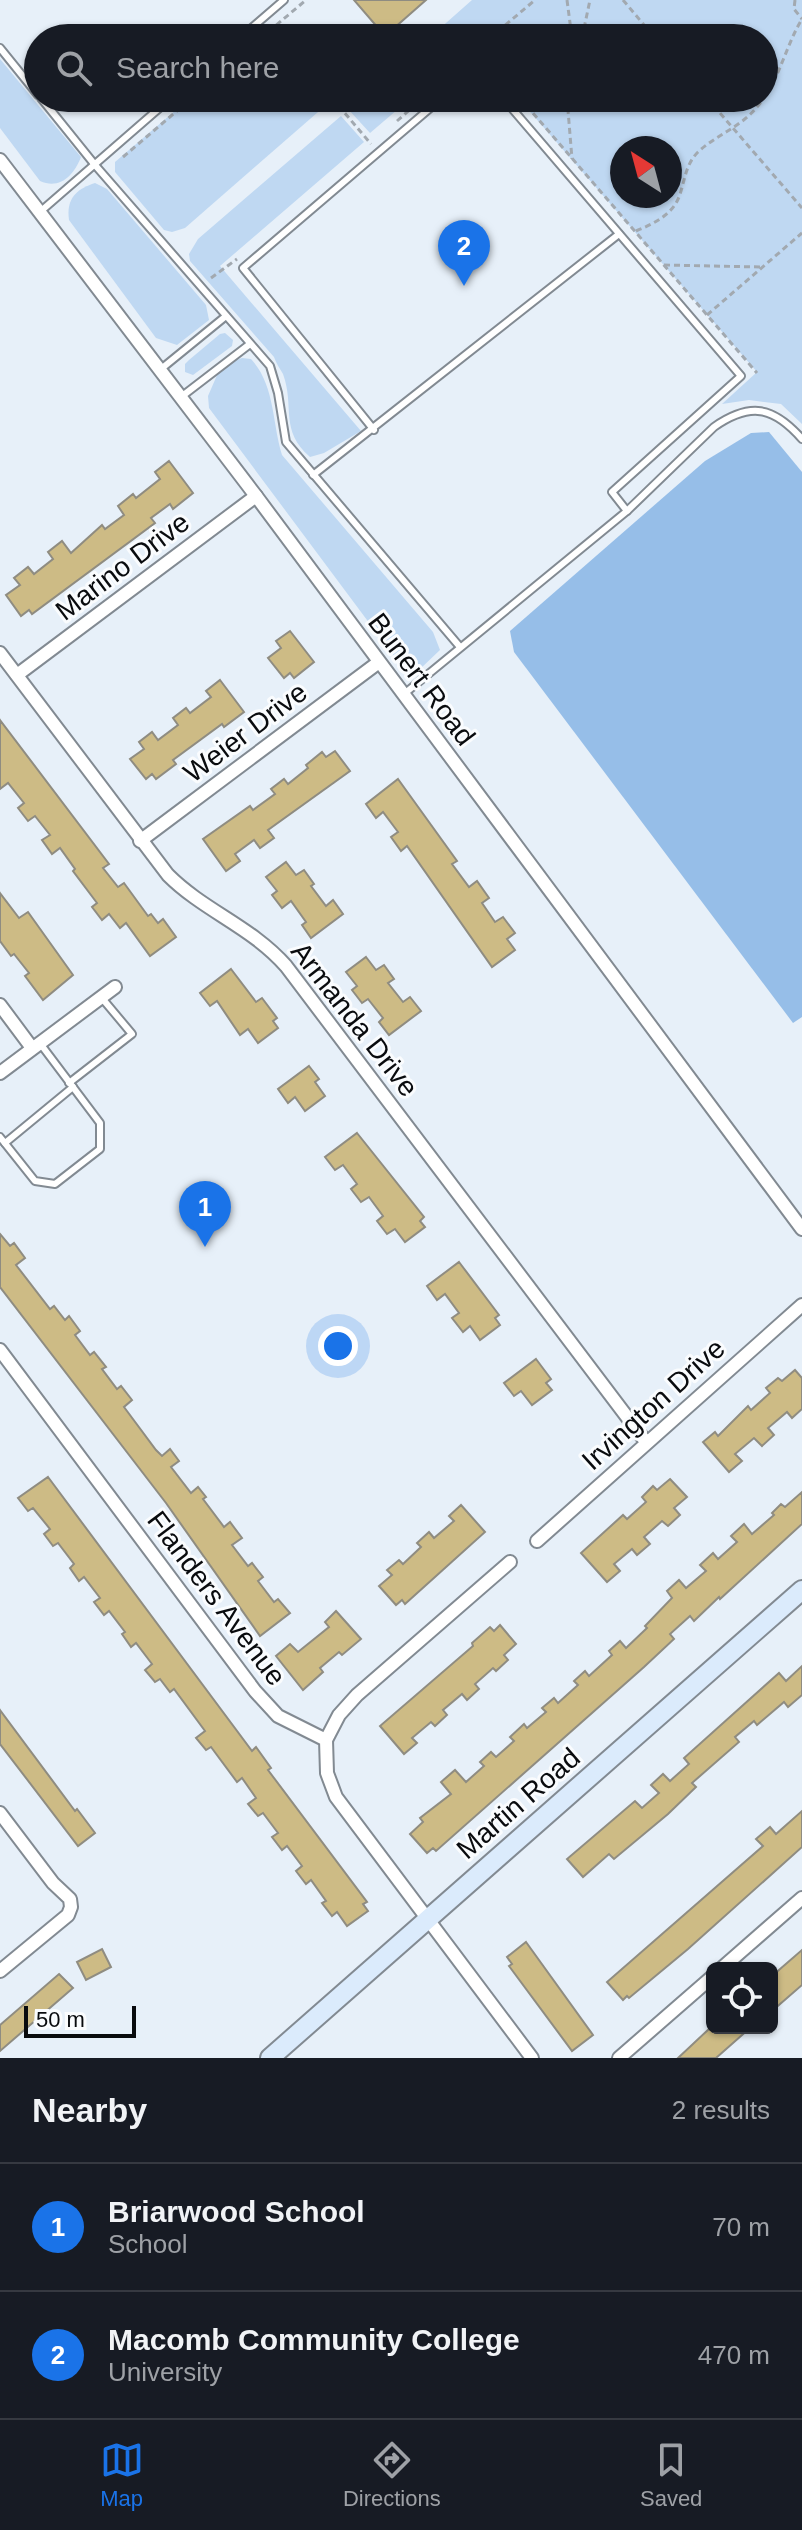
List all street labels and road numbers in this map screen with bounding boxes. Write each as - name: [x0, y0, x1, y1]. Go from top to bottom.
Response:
- street label: Marino Drive: [50, 506, 195, 627]
- street label: Bunert Road: [362, 607, 481, 751]
- street label: Weier Drive: [178, 676, 313, 789]
- street label: Armanda Drive: [285, 936, 424, 1102]
- street label: Irvington Drive: [576, 1332, 731, 1476]
- street label: Flanders Avenue: [141, 1505, 292, 1691]
- street label: Martin Road: [451, 1742, 586, 1865]

